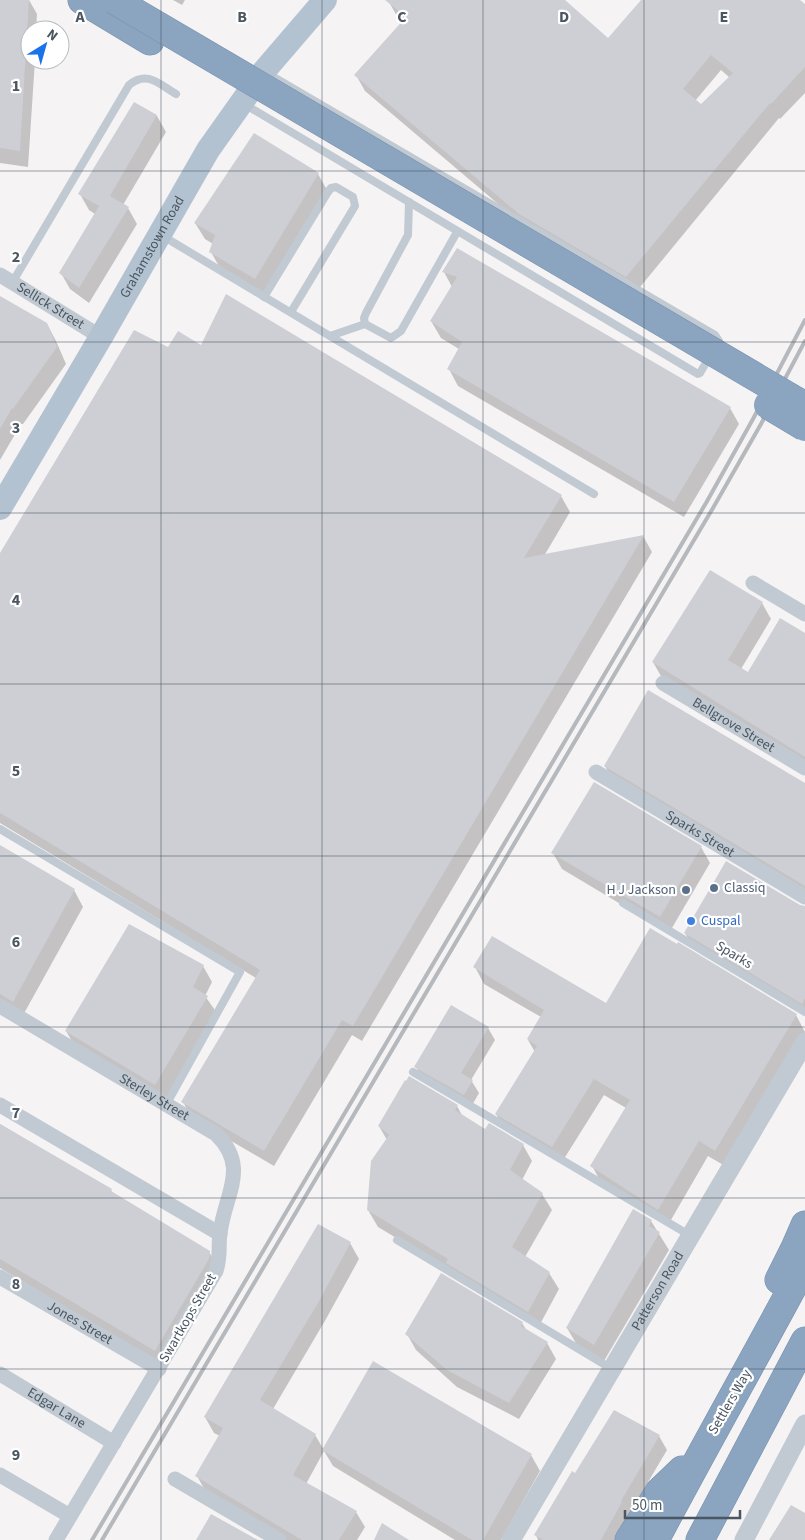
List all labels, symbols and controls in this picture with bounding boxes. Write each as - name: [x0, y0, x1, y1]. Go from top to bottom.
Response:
- text: A: [74, 6, 85, 28]
- text: B: [237, 6, 247, 28]
- text: C: [397, 6, 407, 28]
- text: D: [559, 6, 569, 28]
- text: E: [720, 6, 728, 28]
- north arrow: [20, 20, 70, 70]
- text: N: [42, 25, 62, 46]
- text: 1: [12, 75, 20, 97]
- street label: Grahamstown Road: [115, 192, 190, 302]
- text: 2: [12, 246, 20, 268]
- street label: Sellick Street: [13, 277, 88, 334]
- text: 3: [12, 417, 20, 439]
- text: 4: [12, 589, 21, 611]
- street label: Bellgrove Street: [688, 693, 779, 758]
- text: 5: [12, 760, 20, 782]
- street label: Sparks Street: [661, 806, 739, 863]
- place label: Classiq: [724, 878, 766, 898]
- place label: H J Jackson: [606, 880, 676, 900]
- marker: Classiq: [708, 882, 720, 894]
- marker: H J Jackson: [680, 884, 692, 896]
- place label: Cuspal: [701, 911, 741, 931]
- marker: Cuspal: [685, 915, 697, 927]
- text: 6: [12, 931, 20, 953]
- street label: Sparks: [712, 936, 756, 974]
- street label: Sterley Street: [115, 1069, 193, 1126]
- text: 7: [12, 1102, 20, 1124]
- street label: Patterson Road: [627, 1248, 689, 1335]
- street label: Swartkops Street: [154, 1270, 222, 1366]
- text: 8: [12, 1273, 20, 1295]
- street label: Jones Street: [43, 1296, 116, 1350]
- street label: Settlers Way: [703, 1366, 757, 1438]
- street label: Edgar Lane: [23, 1383, 90, 1434]
- text: 9: [12, 1444, 20, 1466]
- scale bar: [625, 1488, 740, 1520]
- text: 50 m: [632, 1495, 662, 1516]

